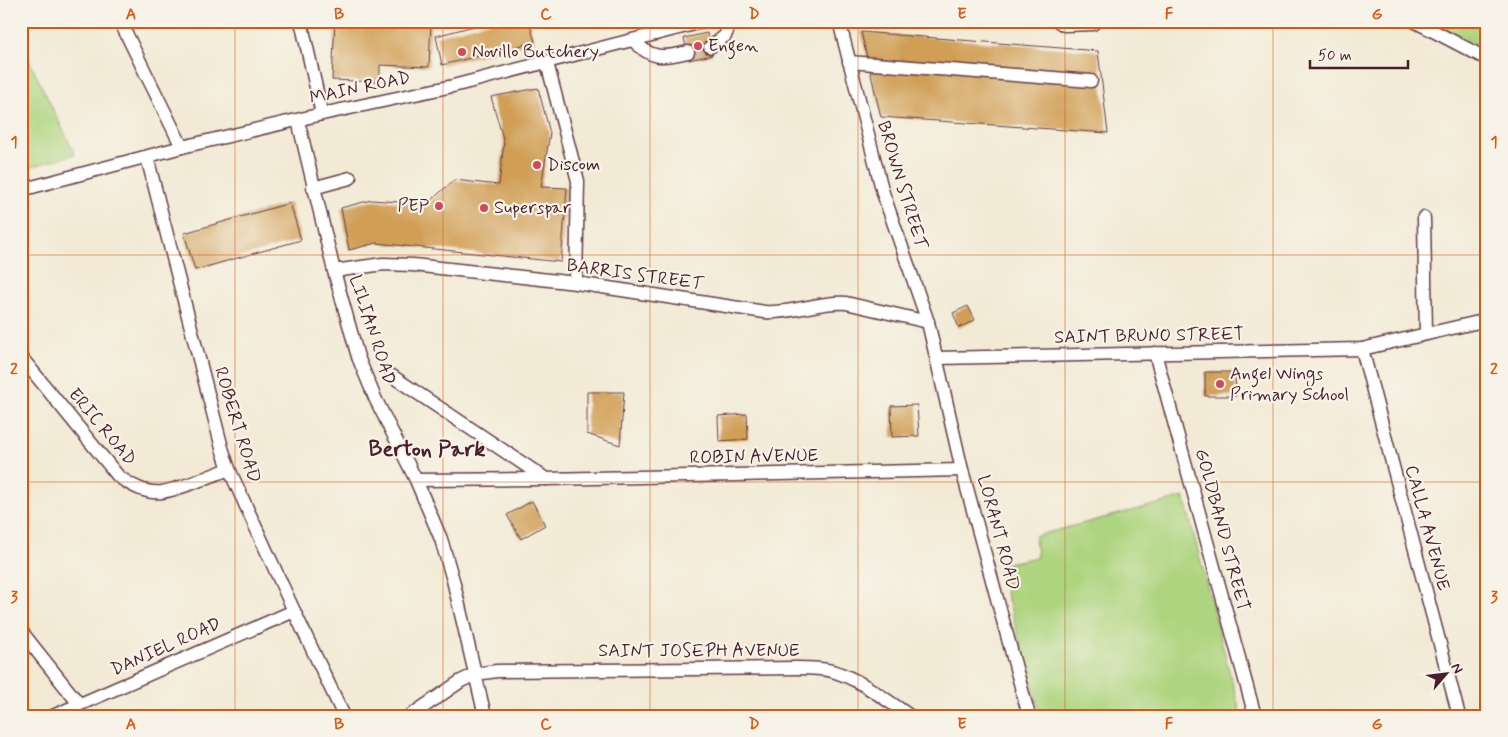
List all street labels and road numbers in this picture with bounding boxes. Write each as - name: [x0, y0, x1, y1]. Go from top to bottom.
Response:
- street label: MAIN ROAD: [307, 66, 413, 110]
- street label: BROWN STREET: [871, 118, 933, 253]
- street label: BARRIS STREET: [565, 254, 706, 297]
- street label: LILIAN ROAD: [343, 272, 401, 388]
- street label: SAINT BRUNO STREET: [1054, 322, 1244, 350]
- street label: ROBERT ROAD: [208, 364, 266, 486]
- street label: ERIC ROAD: [63, 383, 141, 471]
- street label: ROBIN AVENUE: [689, 444, 819, 470]
- street label: GOLDBAND STREET: [1189, 446, 1255, 614]
- street label: CALLA AVENUE: [1399, 463, 1455, 593]
- street label: LORANT ROAD: [971, 473, 1025, 593]
- street label: DANIEL ROAD: [107, 612, 225, 682]
- street label: SAINT JOSEPH AVENUE: [598, 639, 800, 663]

